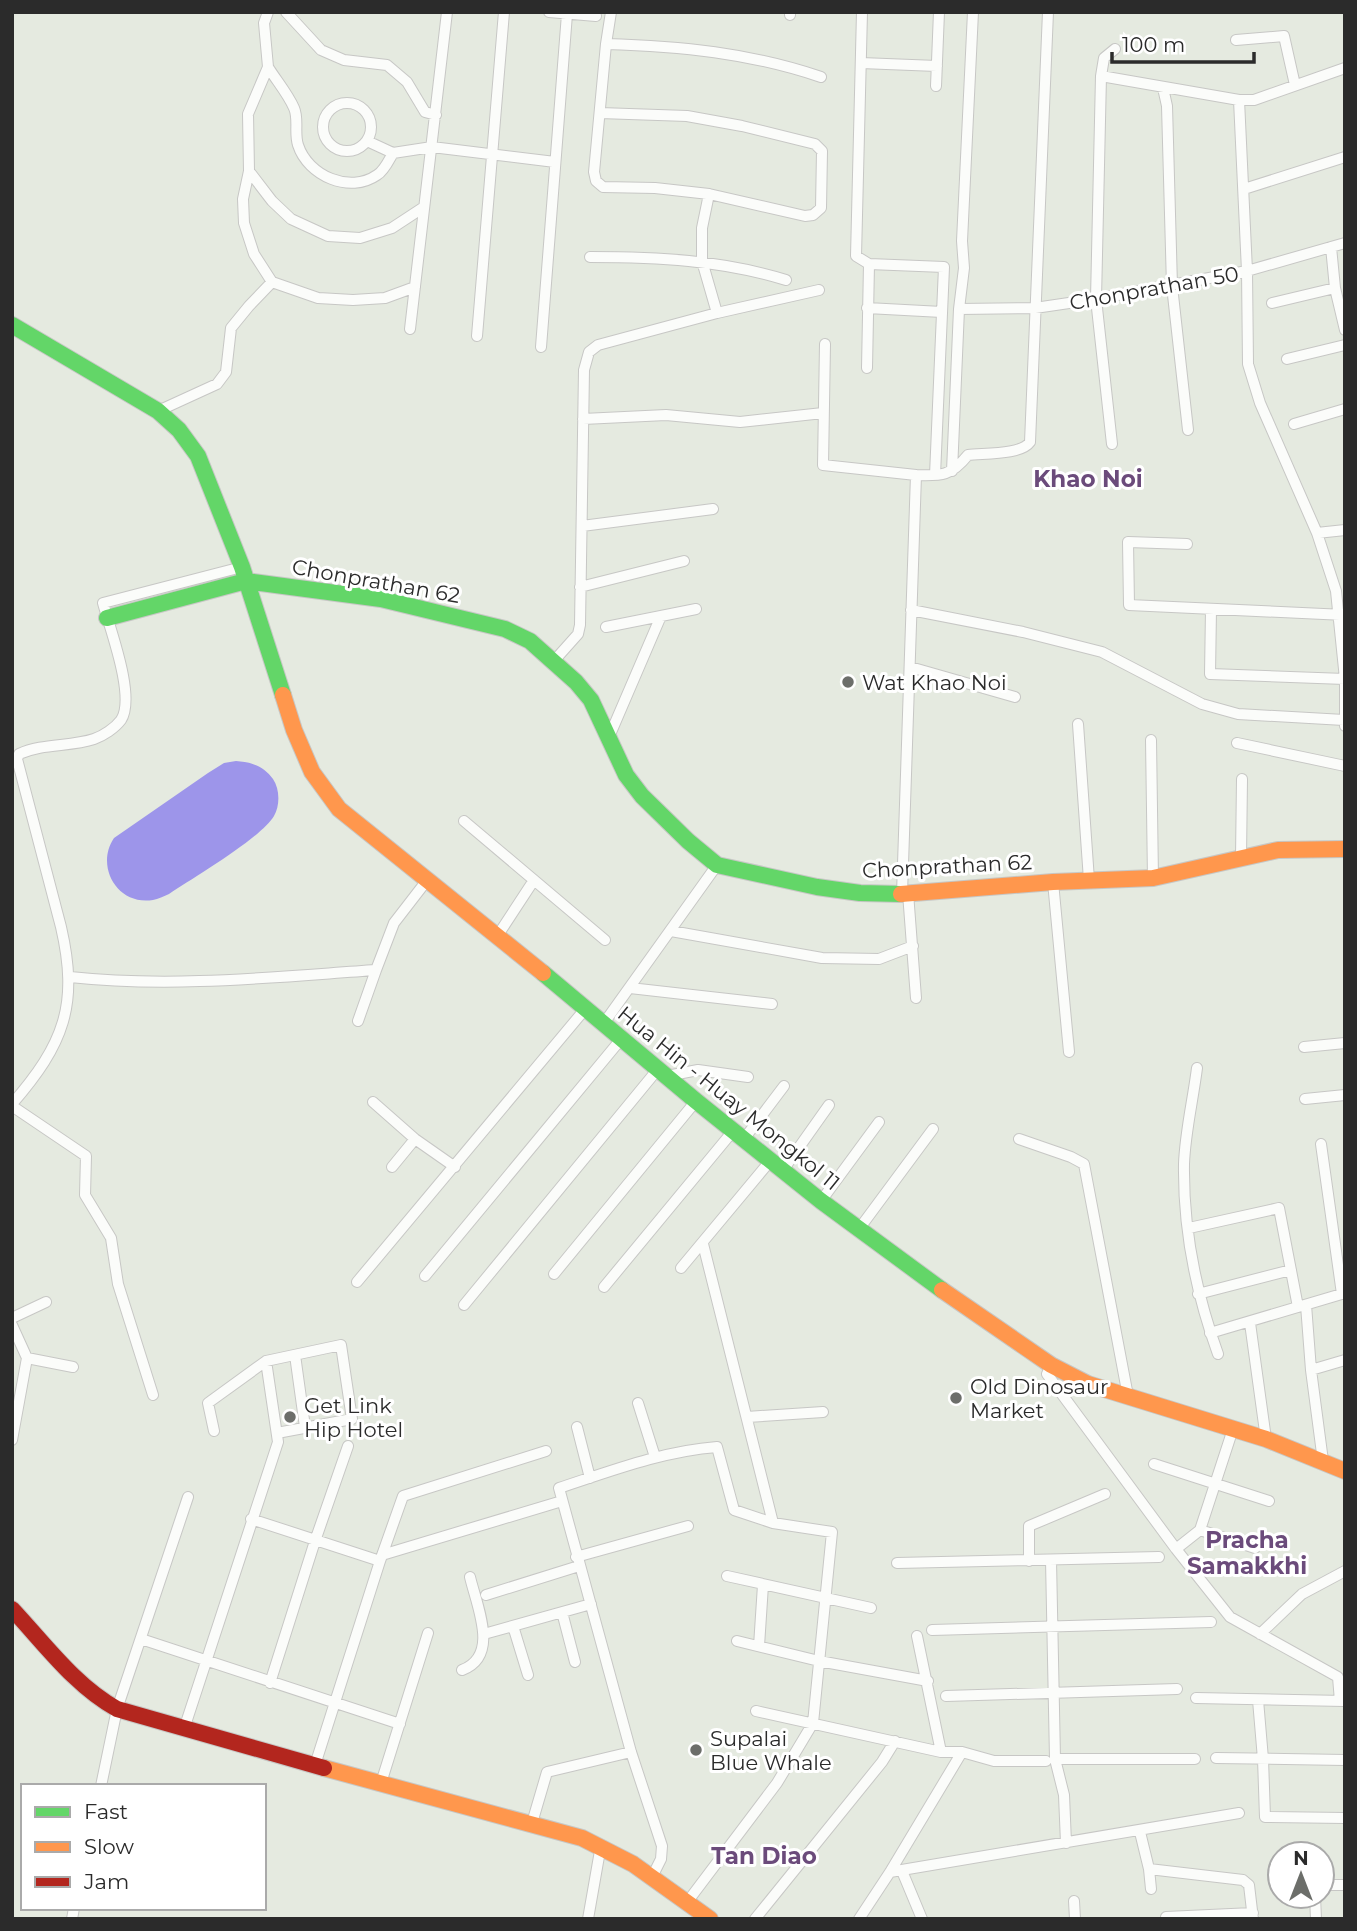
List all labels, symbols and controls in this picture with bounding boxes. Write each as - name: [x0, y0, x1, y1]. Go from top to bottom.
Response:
- scale bar: [1112, 21, 1254, 65]
- text: 100 m: [1122, 32, 1185, 57]
- street label: Chonprathan 50: [1068, 261, 1240, 315]
- district label: Khao Noi: [1033, 465, 1143, 493]
- street label: Chonprathan 62: [290, 554, 462, 608]
- place label: Wat Khao Noi: [862, 670, 1007, 695]
- marker: Wat Khao Noi: [840, 674, 856, 690]
- street label: Chonprathan 62: [861, 849, 1033, 883]
- street label: Hua Hin - Huay Mongkol 11: [613, 1001, 845, 1195]
- place label: Old Dinosaur Market: [970, 1374, 1109, 1423]
- marker: Old Dinosaur Market: [948, 1390, 964, 1406]
- place label: Get Link Hip Hotel: [304, 1393, 403, 1442]
- marker: Get Link Hip Hotel: [282, 1409, 298, 1425]
- district label: Pracha Samakkhi: [1187, 1526, 1307, 1580]
- place label: Supalai Blue Whale: [710, 1726, 832, 1775]
- marker: Supalai Blue Whale: [688, 1742, 704, 1758]
- legend: [21, 1784, 266, 1910]
- text: Fast: [84, 1799, 128, 1824]
- text: Slow: [84, 1834, 134, 1859]
- north arrow: [1266, 1840, 1336, 1910]
- district label: Tan Diao: [711, 1842, 817, 1870]
- text: N: [1293, 1847, 1309, 1870]
- text: Jam: [83, 1869, 129, 1894]

